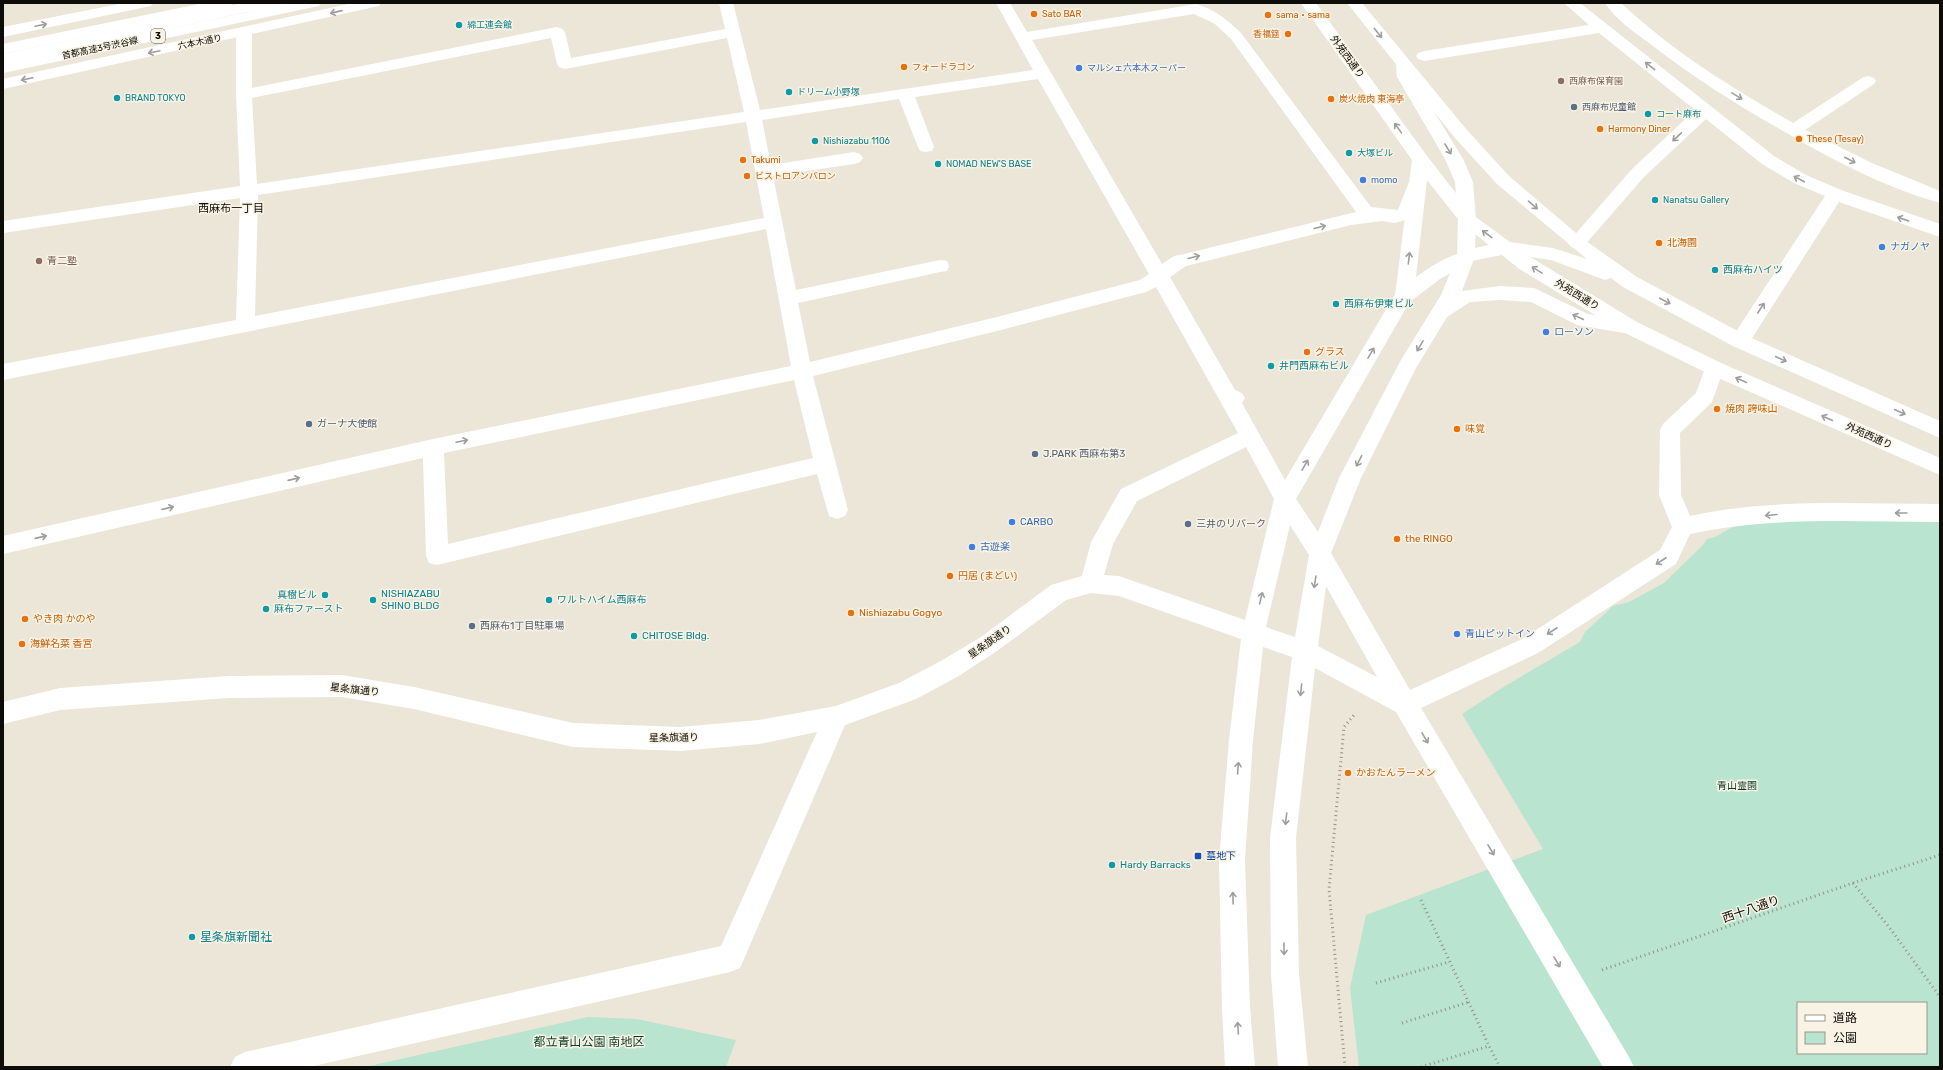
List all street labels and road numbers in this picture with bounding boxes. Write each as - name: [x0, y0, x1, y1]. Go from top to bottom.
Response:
- road number: 3: [151, 29, 165, 43]
- street label: 六本木通り: [177, 32, 223, 52]
- street label: 外苑西通り: [1327, 33, 1367, 81]
- street label: 首都高速3号渋谷線: [61, 35, 140, 61]
- street label: 外苑西通り: [1552, 277, 1602, 313]
- street label: 外苑西通り: [1844, 420, 1894, 452]
- street label: 星条旗通り: [966, 623, 1014, 661]
- street label: 星条旗通り: [330, 681, 380, 699]
- street label: 星条旗通り: [649, 732, 699, 744]
- street label: 西十八通り: [1720, 893, 1782, 925]

